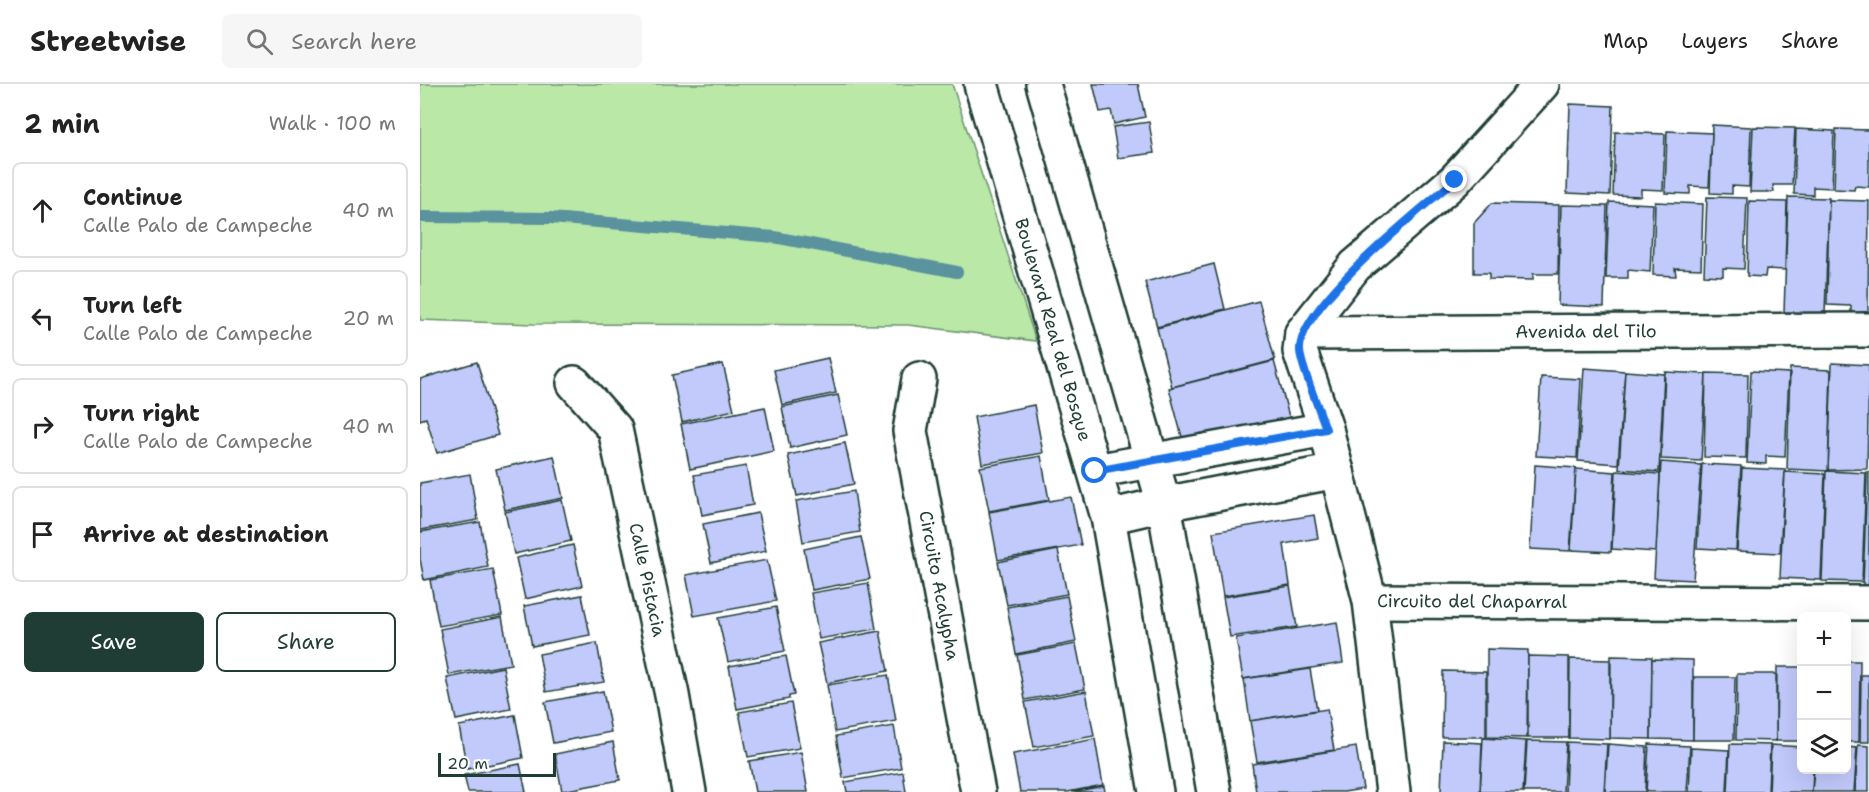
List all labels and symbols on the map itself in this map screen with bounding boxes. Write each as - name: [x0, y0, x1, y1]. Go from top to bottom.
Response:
- route end: [1441, 166, 1467, 192]
- street label: Boulevard Real del Bosque: [1009, 215, 1097, 444]
- street label: Avenida del Tilo: [1515, 319, 1657, 344]
- route start: [1081, 457, 1107, 483]
- street label: Circuito Acalypha: [913, 509, 965, 662]
- street label: Calle Pistacia: [623, 521, 671, 639]
- street label: Circuito del Chaparral: [1377, 589, 1568, 614]
- scale bar: [438, 750, 556, 778]

